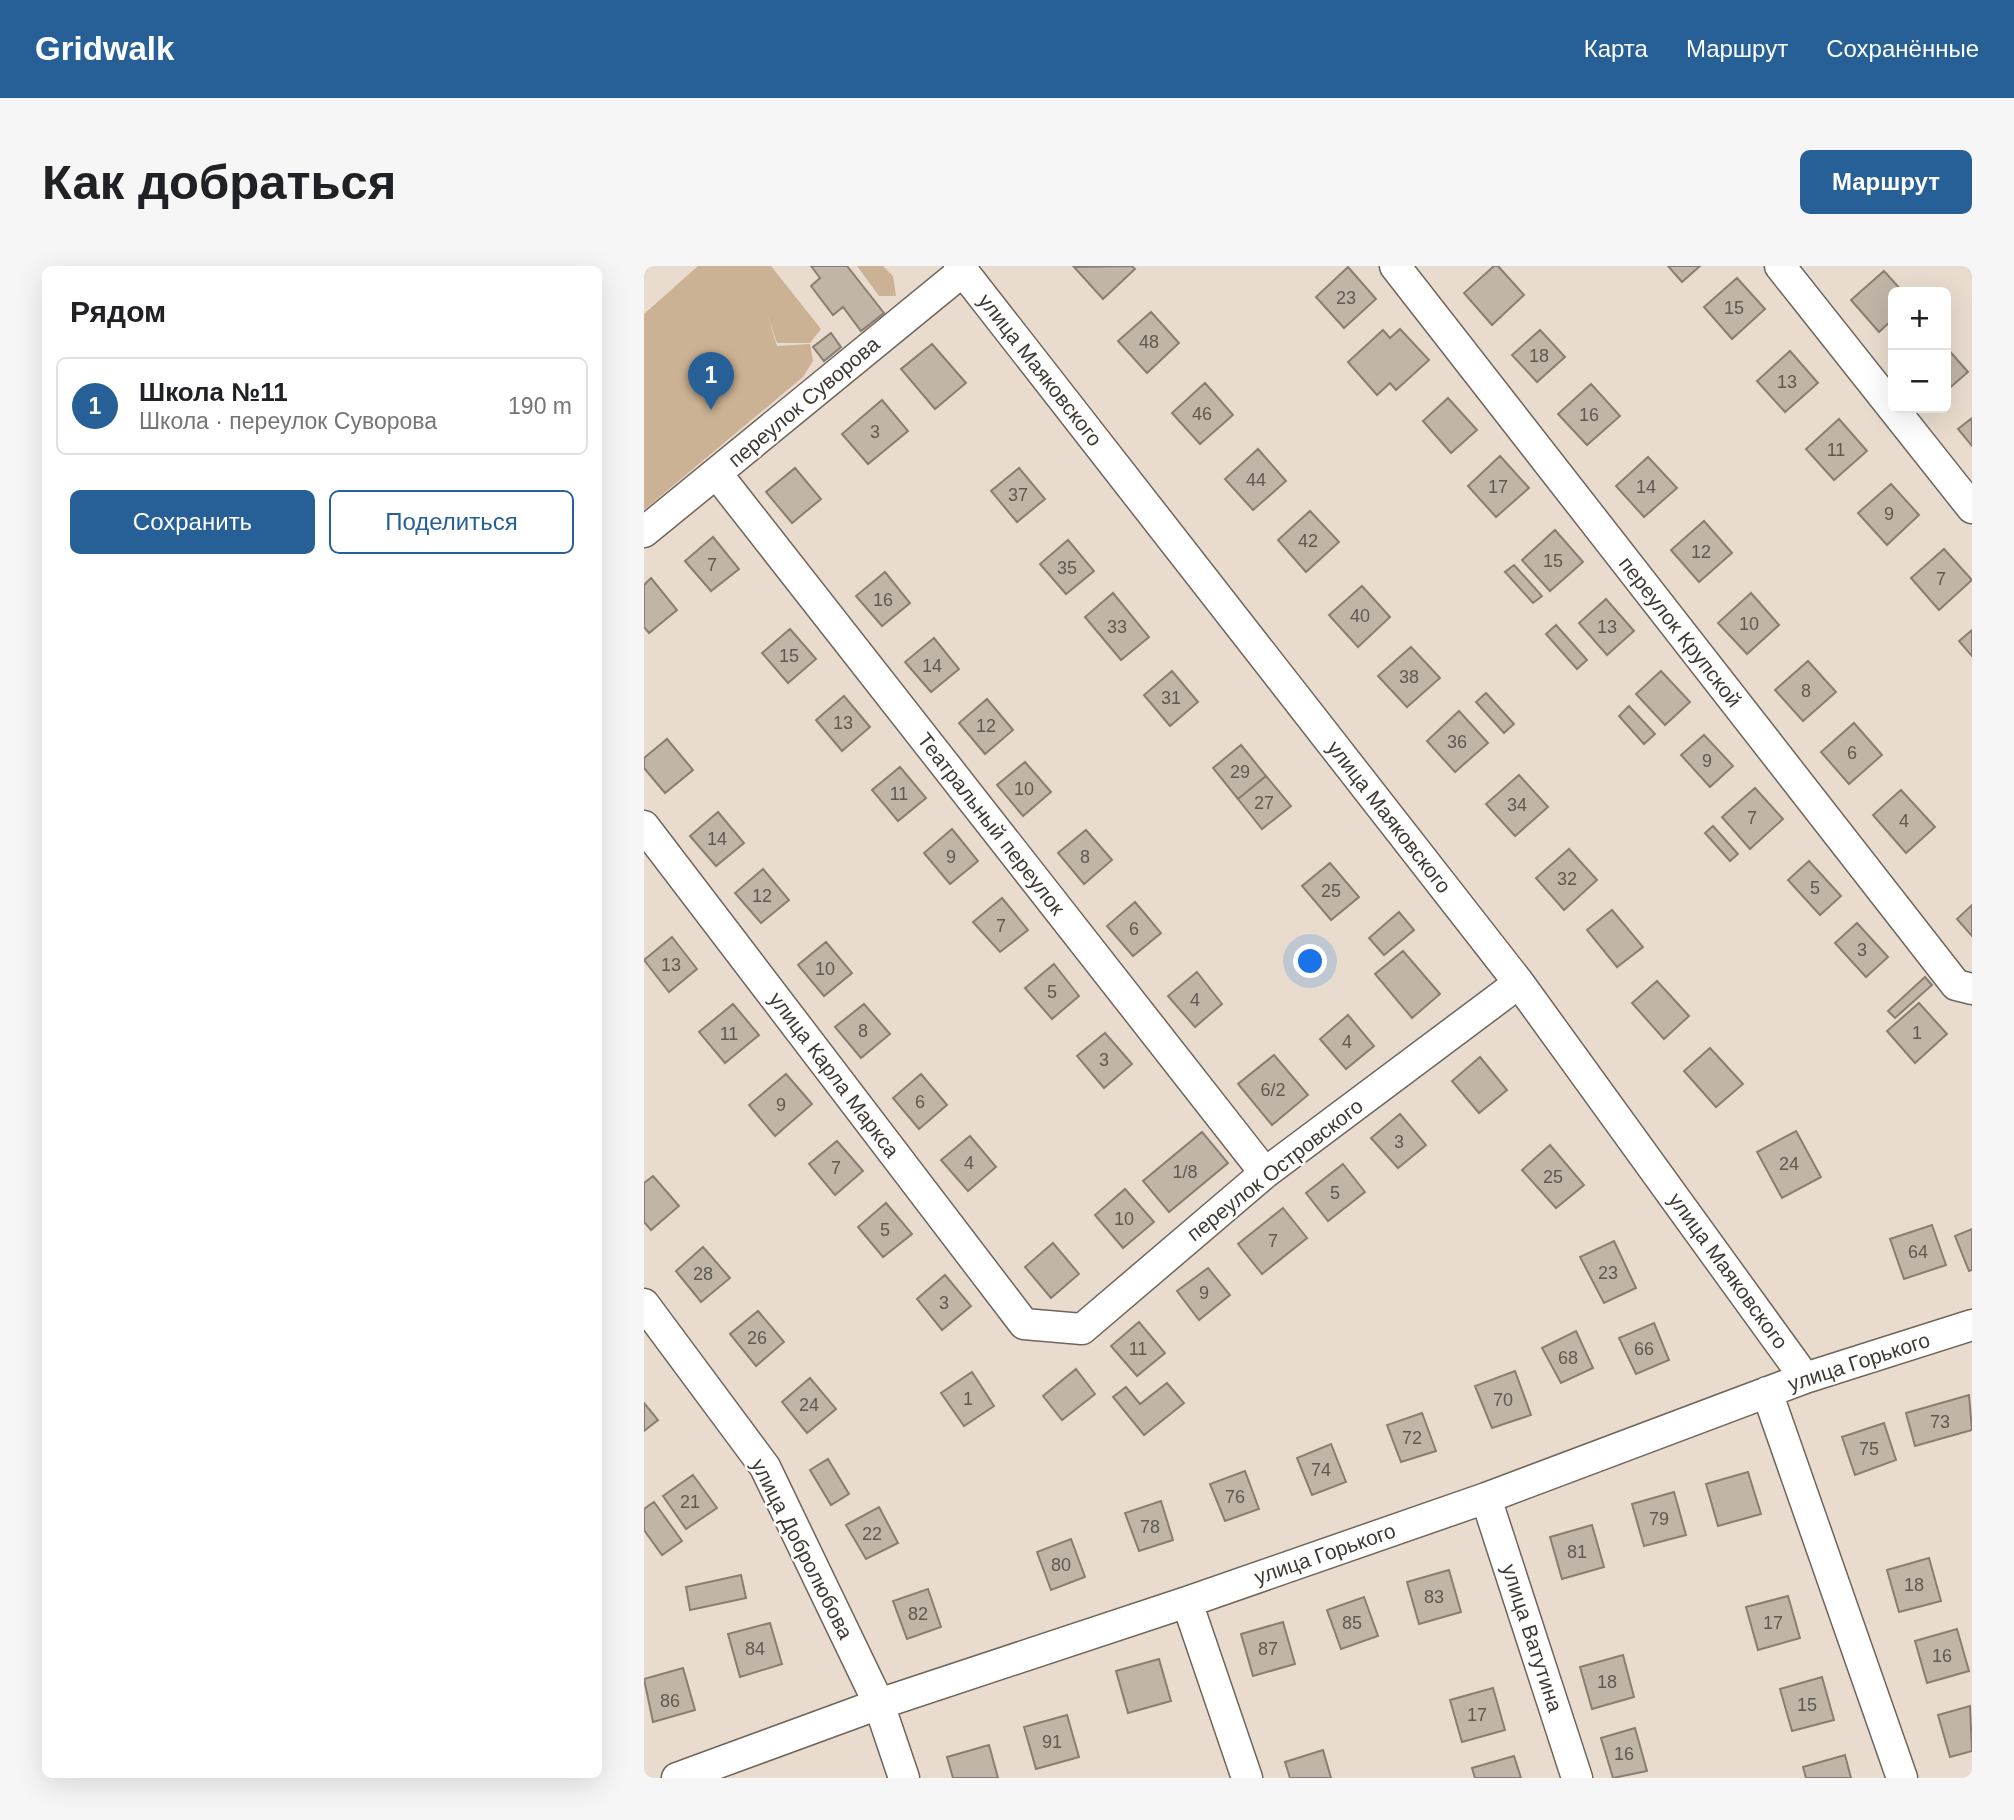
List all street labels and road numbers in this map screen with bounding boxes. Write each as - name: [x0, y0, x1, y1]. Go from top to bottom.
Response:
- street label: улица Маяковского: [974, 289, 1107, 450]
- street label: переулок Суворова: [724, 332, 884, 471]
- street label: переулок Крупской: [1615, 552, 1746, 711]
- street label: Театральный переулок: [913, 728, 1070, 920]
- street label: улица Маяковского: [1323, 736, 1456, 897]
- street label: улица Карла Маркса: [765, 988, 904, 1162]
- street label: переулок Островского: [1182, 1094, 1367, 1245]
- street label: улица Маяковского: [1664, 1188, 1793, 1353]
- street label: улица Горького: [1785, 1328, 1933, 1395]
- street label: улица Добролюбова: [747, 1455, 858, 1643]
- street label: улица Горького: [1251, 1519, 1398, 1588]
- street label: улица Ватутина: [1498, 1561, 1567, 1715]

